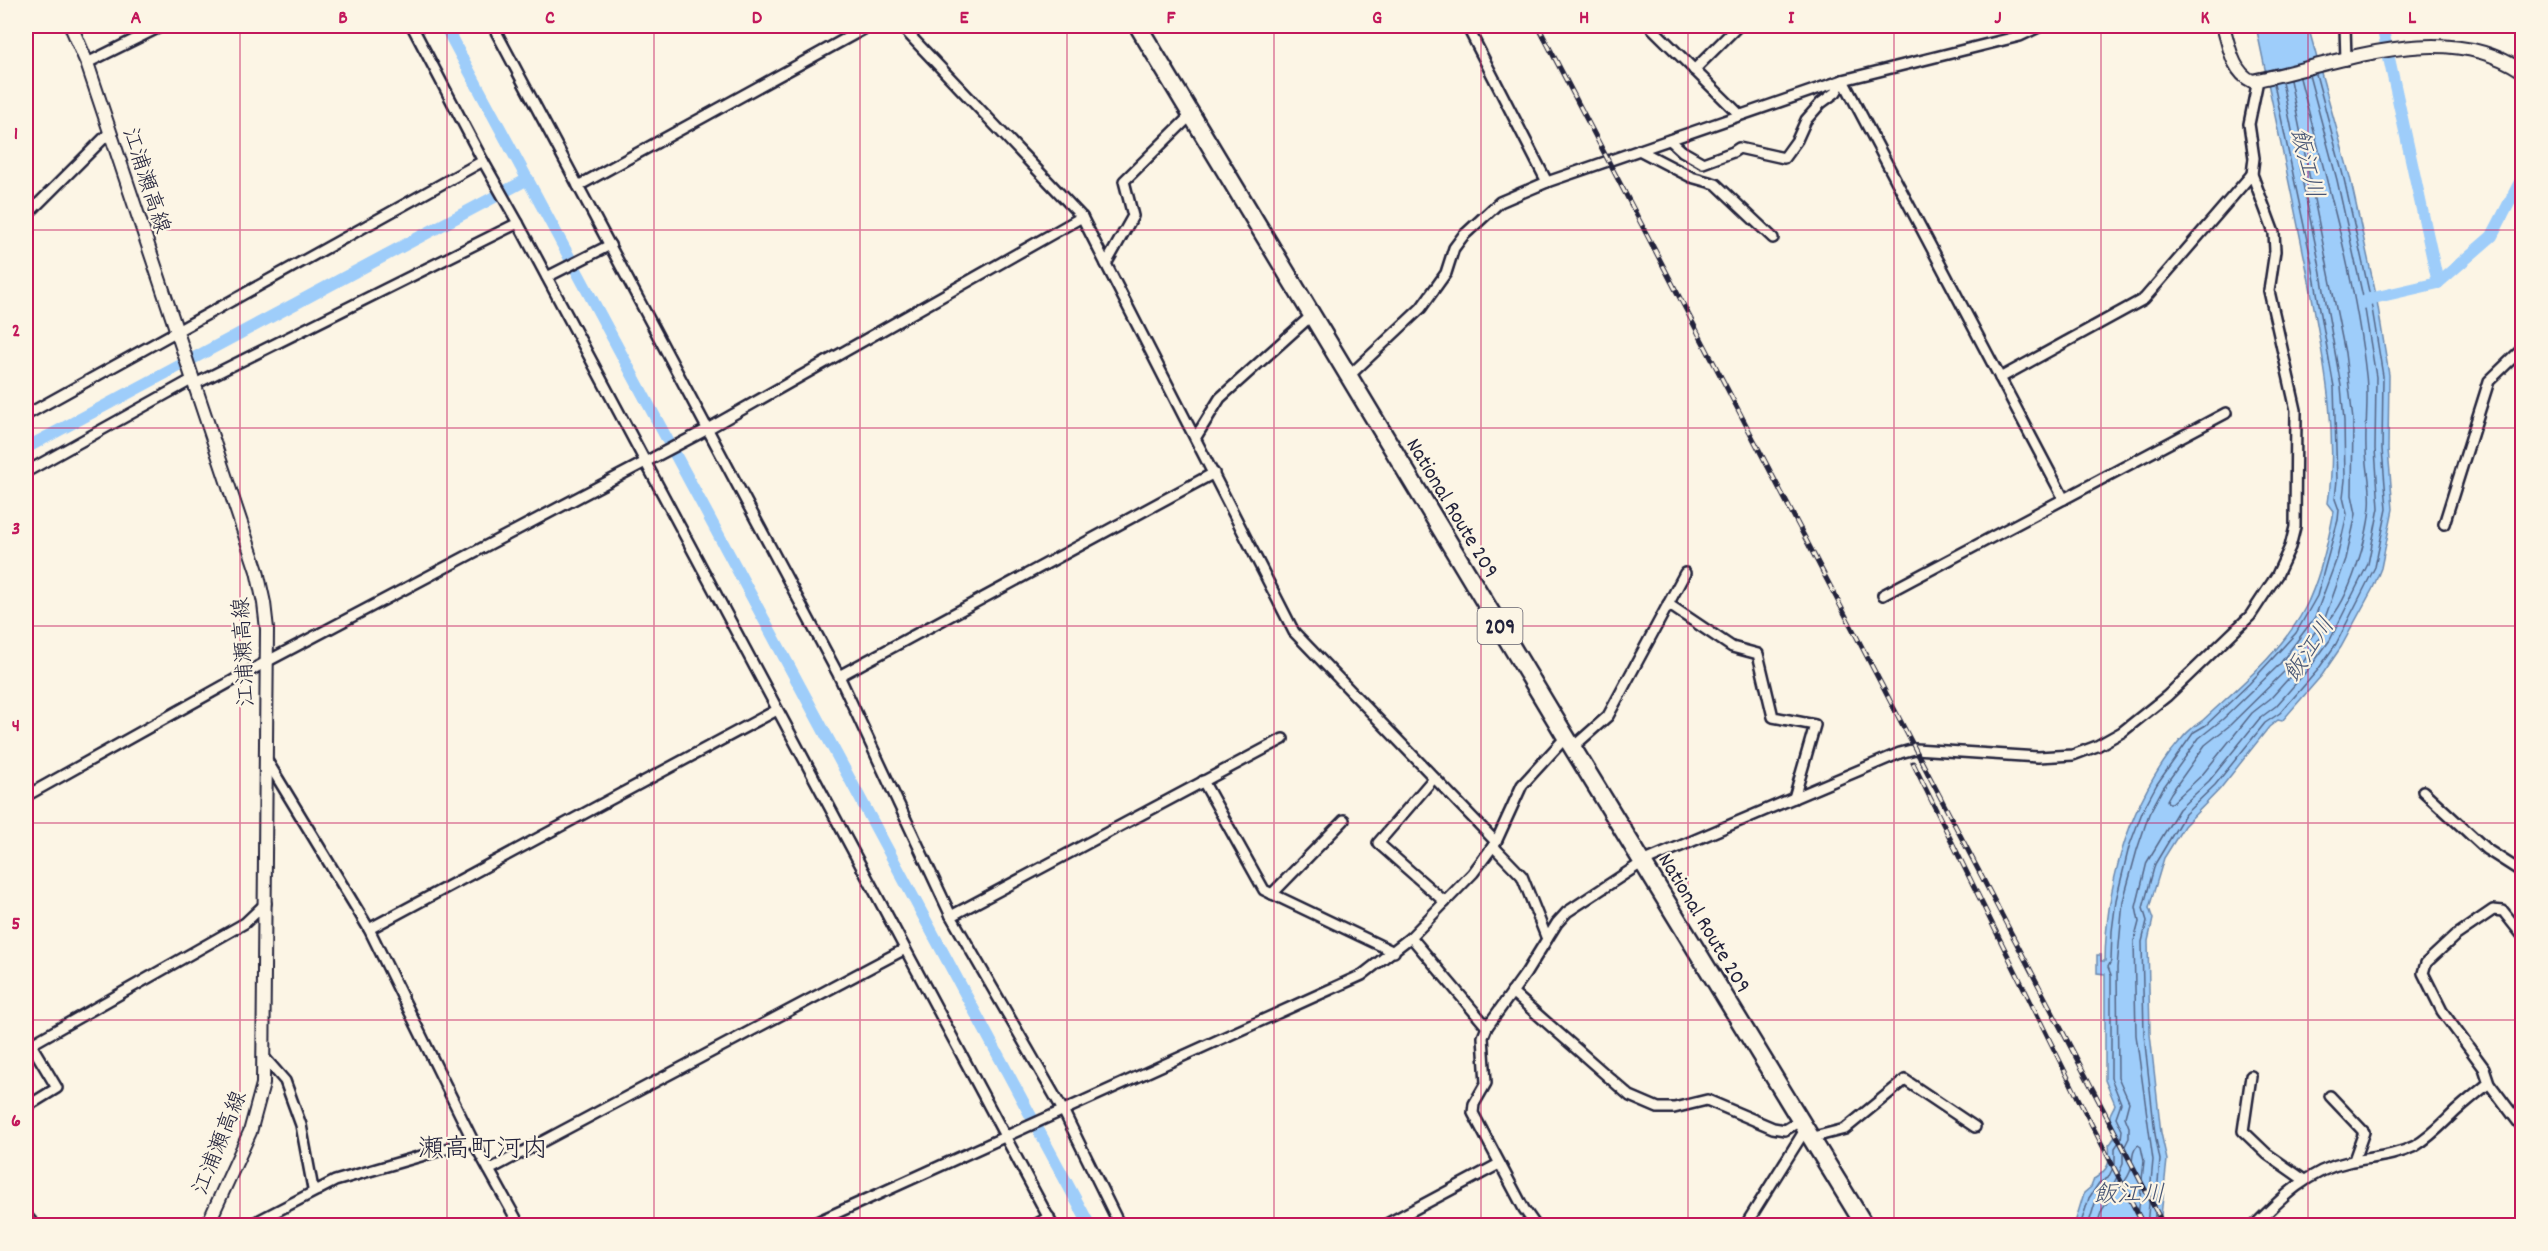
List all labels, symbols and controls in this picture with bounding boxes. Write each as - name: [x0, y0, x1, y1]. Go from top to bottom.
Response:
- text: A: [131, 5, 142, 33]
- text: B: [338, 5, 348, 33]
- text: C: [545, 5, 555, 33]
- text: D: [752, 5, 763, 33]
- text: E: [959, 5, 969, 33]
- text: F: [1167, 5, 1177, 33]
- text: G: [1372, 5, 1382, 33]
- text: H: [1579, 5, 1589, 33]
- text: I: [1788, 5, 1795, 33]
- text: J: [1994, 5, 2002, 33]
- text: K: [2200, 5, 2210, 33]
- text: L: [2408, 5, 2417, 33]
- text: 1: [14, 121, 18, 149]
- street label: 江浦瀬高線: [113, 124, 176, 238]
- water label: 飯江川: [2280, 125, 2330, 203]
- text: 2: [12, 318, 20, 346]
- street label: National Route 209: [1397, 433, 1505, 585]
- text: 3: [12, 516, 20, 544]
- street label: 江浦瀬高線: [227, 596, 264, 708]
- road number: 209: [1478, 608, 1522, 644]
- water label: 飯江川: [2276, 611, 2345, 690]
- text: 4: [12, 713, 20, 741]
- street label: National Route 209: [1649, 848, 1757, 1000]
- text: 5: [11, 911, 21, 939]
- street label: 江浦瀬高線: [186, 1087, 256, 1200]
- text: 6: [11, 1108, 21, 1136]
- district label: 瀬高町河内: [418, 1132, 548, 1169]
- water label: 飯江川: [2093, 1179, 2165, 1213]

